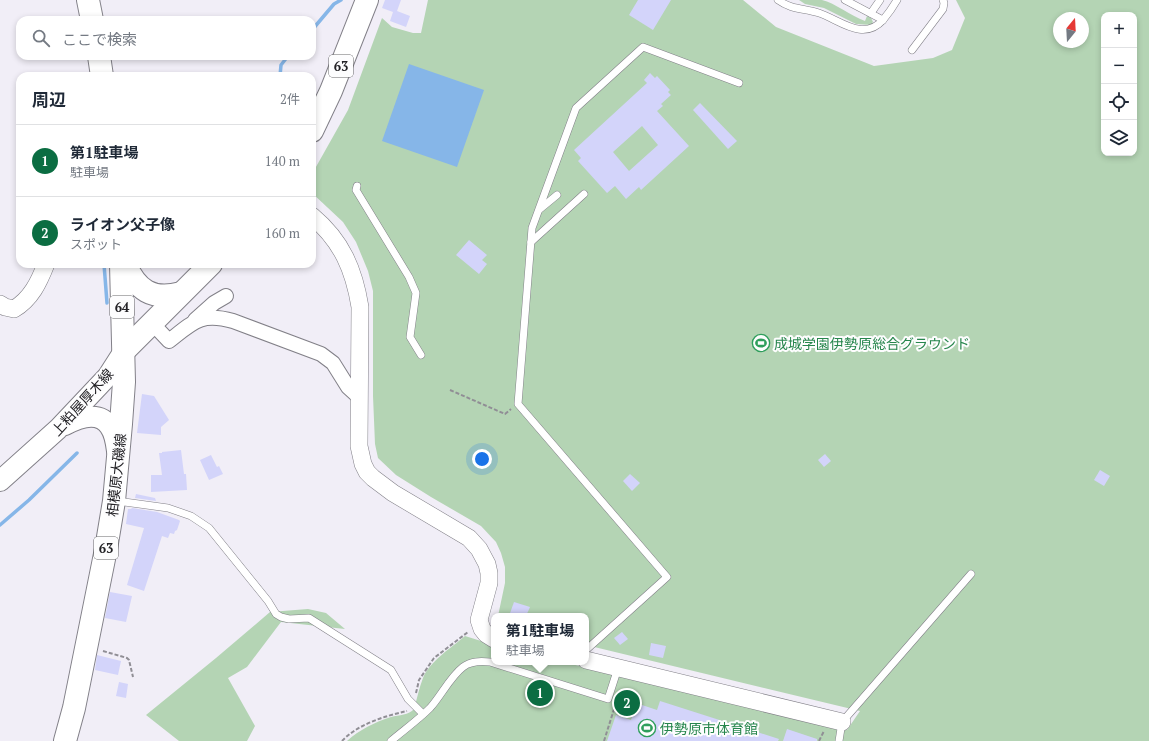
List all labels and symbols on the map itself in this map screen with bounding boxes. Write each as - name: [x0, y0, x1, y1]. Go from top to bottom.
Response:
- north arrow: [1053, 12, 1089, 48]
- road number: 63: [329, 55, 353, 77]
- road number: 64: [110, 296, 134, 318]
- sports icon: 成城学園伊勢原総合グラウンド: [751, 333, 771, 353]
- place label: 成城学園伊勢原総合グラウンド: [774, 334, 970, 353]
- street label: 上粕屋厚木線: [47, 364, 117, 440]
- street label: 相模原大磯線: [102, 432, 130, 518]
- your location: [472, 449, 492, 469]
- road number: 63: [94, 537, 118, 559]
- pin: 1: [527, 678, 553, 708]
- pin: 2: [614, 688, 640, 718]
- sports icon: 伊勢原市体育館: [637, 718, 657, 738]
- place label: 伊勢原市体育館: [660, 719, 758, 738]

